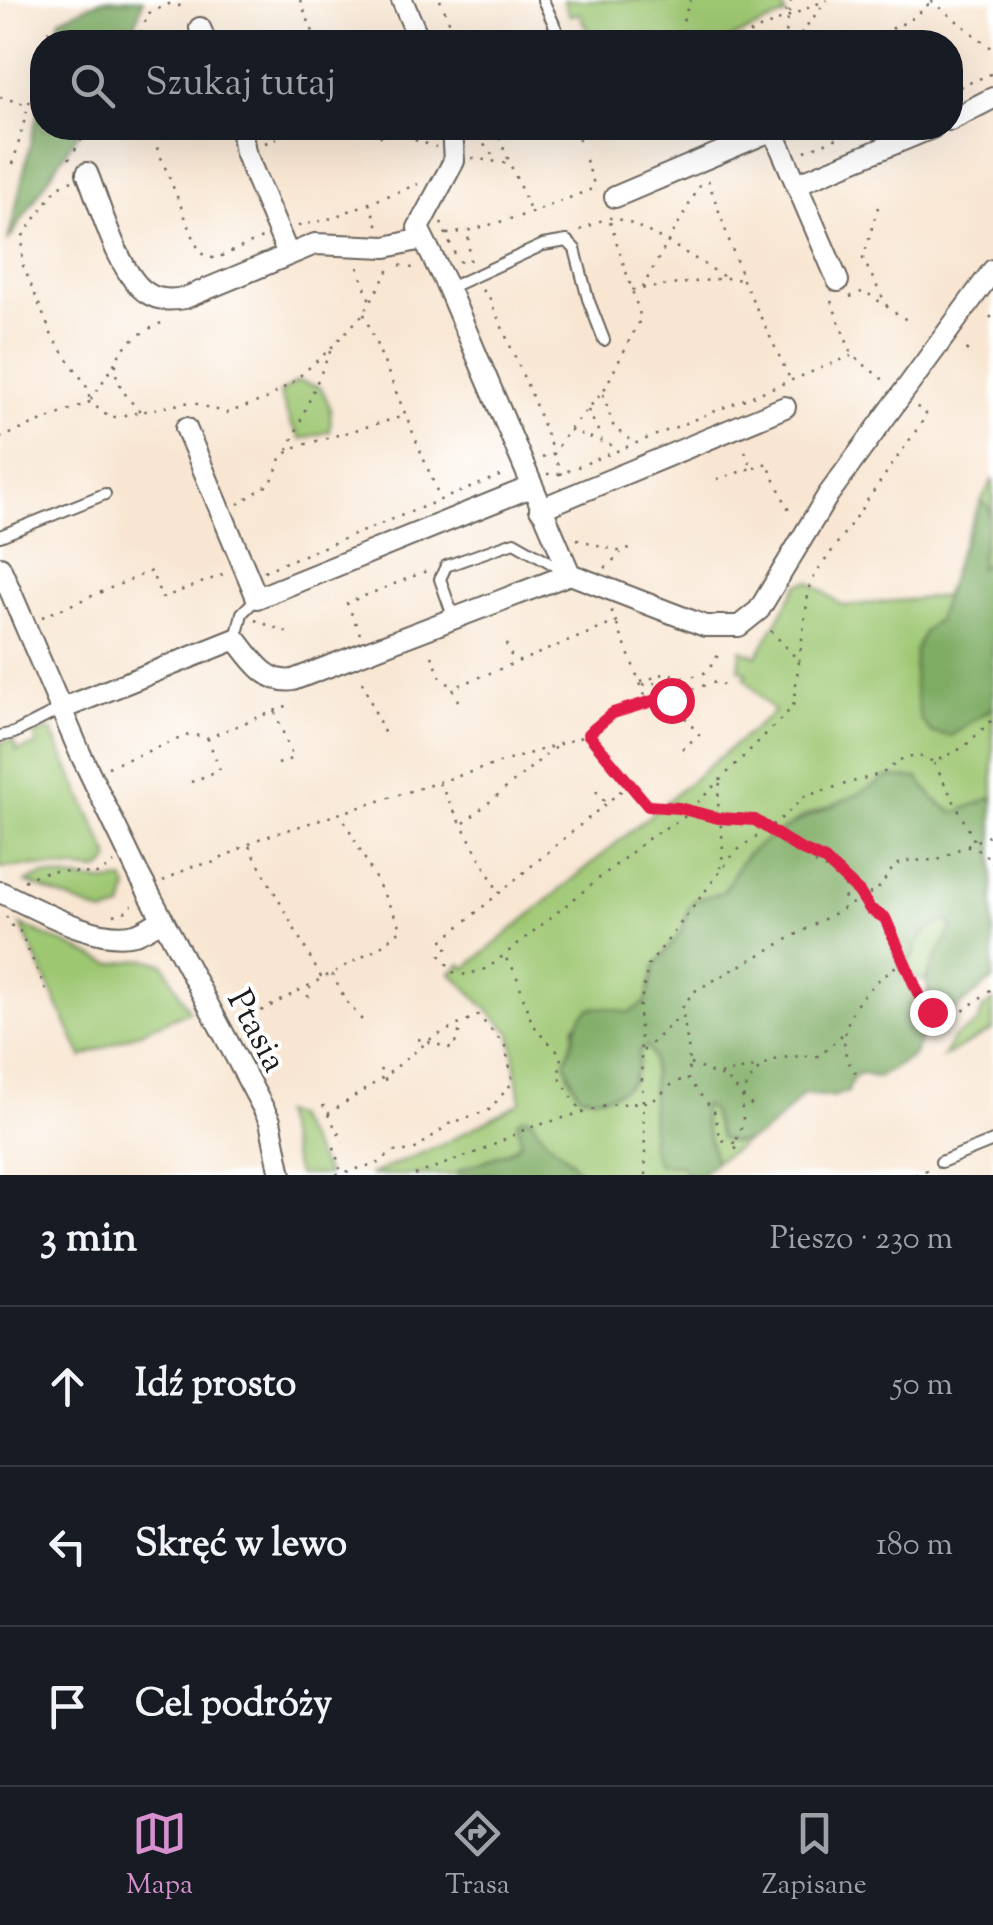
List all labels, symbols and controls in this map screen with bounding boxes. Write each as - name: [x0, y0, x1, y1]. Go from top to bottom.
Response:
- search box: [30, 30, 963, 140]
- icon: search: [65, 58, 120, 113]
- text: Szukaj tutaj: [145, 58, 336, 112]
- route start: [649, 678, 695, 724]
- street label: Ptasia: [212, 981, 298, 1082]
- route end: [910, 990, 956, 1036]
- text: 3 min: [40, 1210, 137, 1270]
- text: Pieszo · 230 m: [770, 1217, 953, 1263]
- icon: ahead: [40, 1359, 95, 1414]
- text: Idź prosto: [135, 1359, 296, 1413]
- text: 50 m: [892, 1363, 953, 1409]
- icon: left: [40, 1519, 95, 1574]
- text: Skręć w lewo: [135, 1519, 347, 1573]
- text: 180 m: [876, 1523, 953, 1569]
- icon: arrive: [40, 1679, 95, 1734]
- text: Cel podróży: [135, 1679, 332, 1733]
- tab: Mapa: [126, 1806, 193, 1906]
- tab: Trasa: [445, 1806, 510, 1906]
- tab: Zapisane: [762, 1806, 867, 1906]

